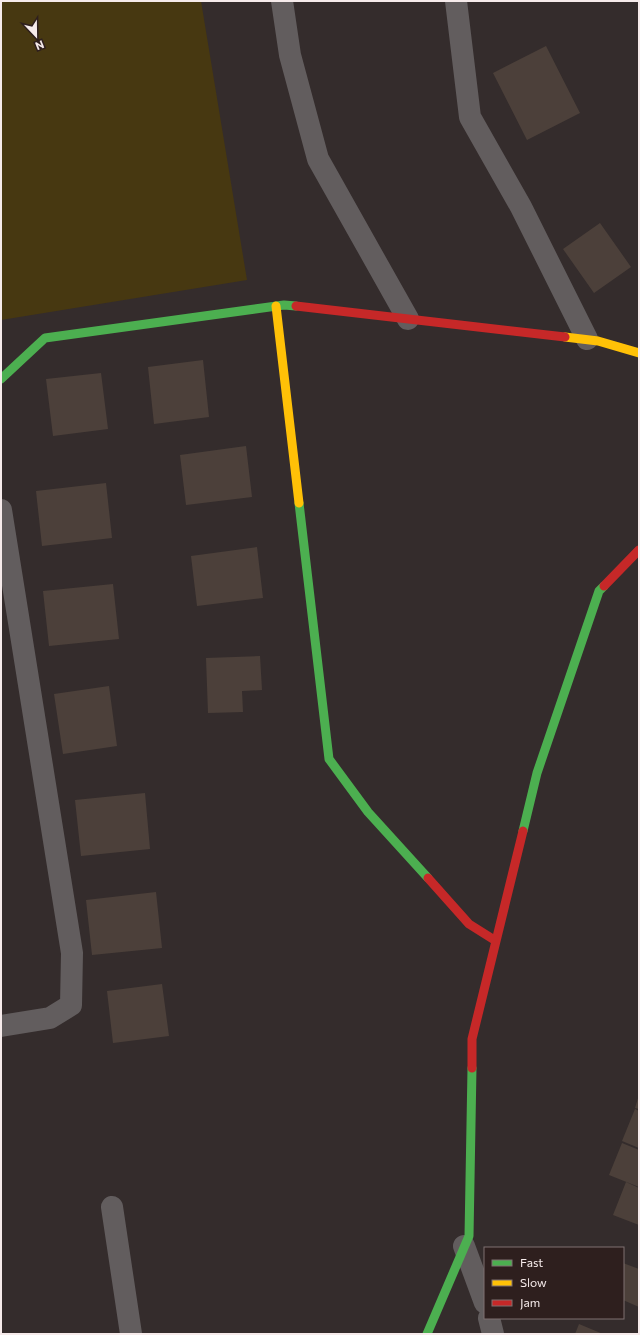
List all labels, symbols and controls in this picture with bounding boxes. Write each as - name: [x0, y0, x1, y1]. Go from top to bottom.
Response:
- north arrow: [16, 16, 56, 56]
- text: N: [34, 38, 46, 53]
- legend: [484, 1247, 624, 1319]
- text: Fast: [520, 1255, 543, 1269]
- text: Slow: [520, 1275, 547, 1289]
- text: Jam: [520, 1295, 540, 1310]

